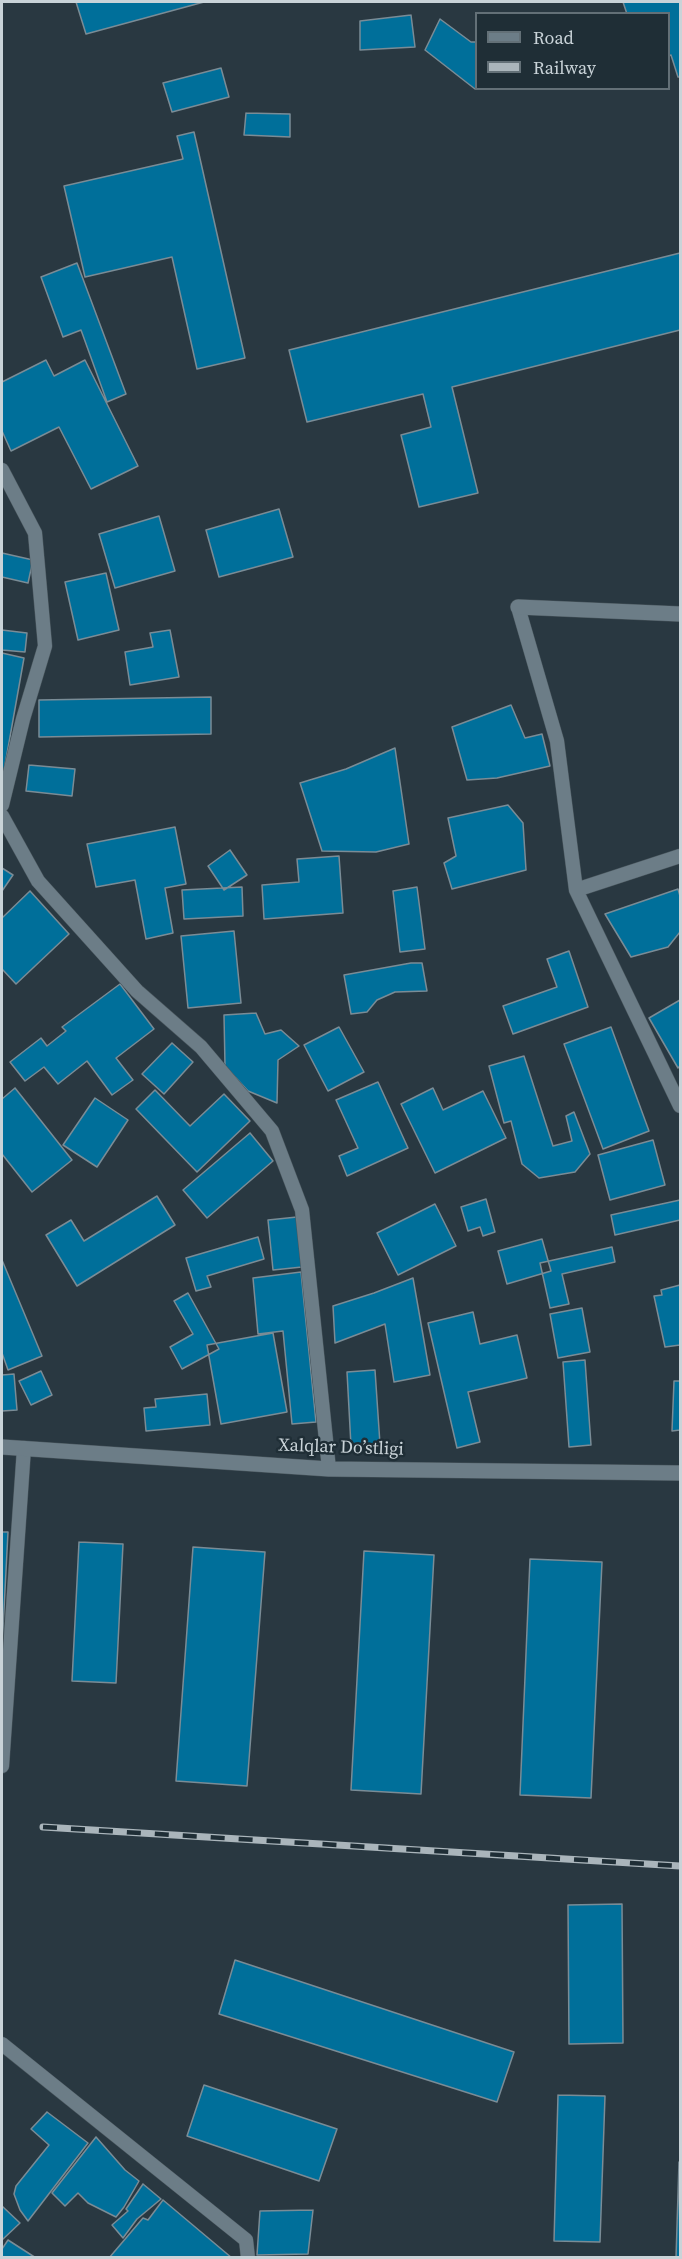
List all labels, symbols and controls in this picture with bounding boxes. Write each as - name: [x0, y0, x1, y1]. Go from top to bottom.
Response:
- legend: [475, 12, 670, 90]
- text: Road: [533, 25, 574, 50]
- text: Railway: [533, 55, 596, 80]
- street label: Xalqlar Do’stligi: [278, 1435, 404, 1461]

